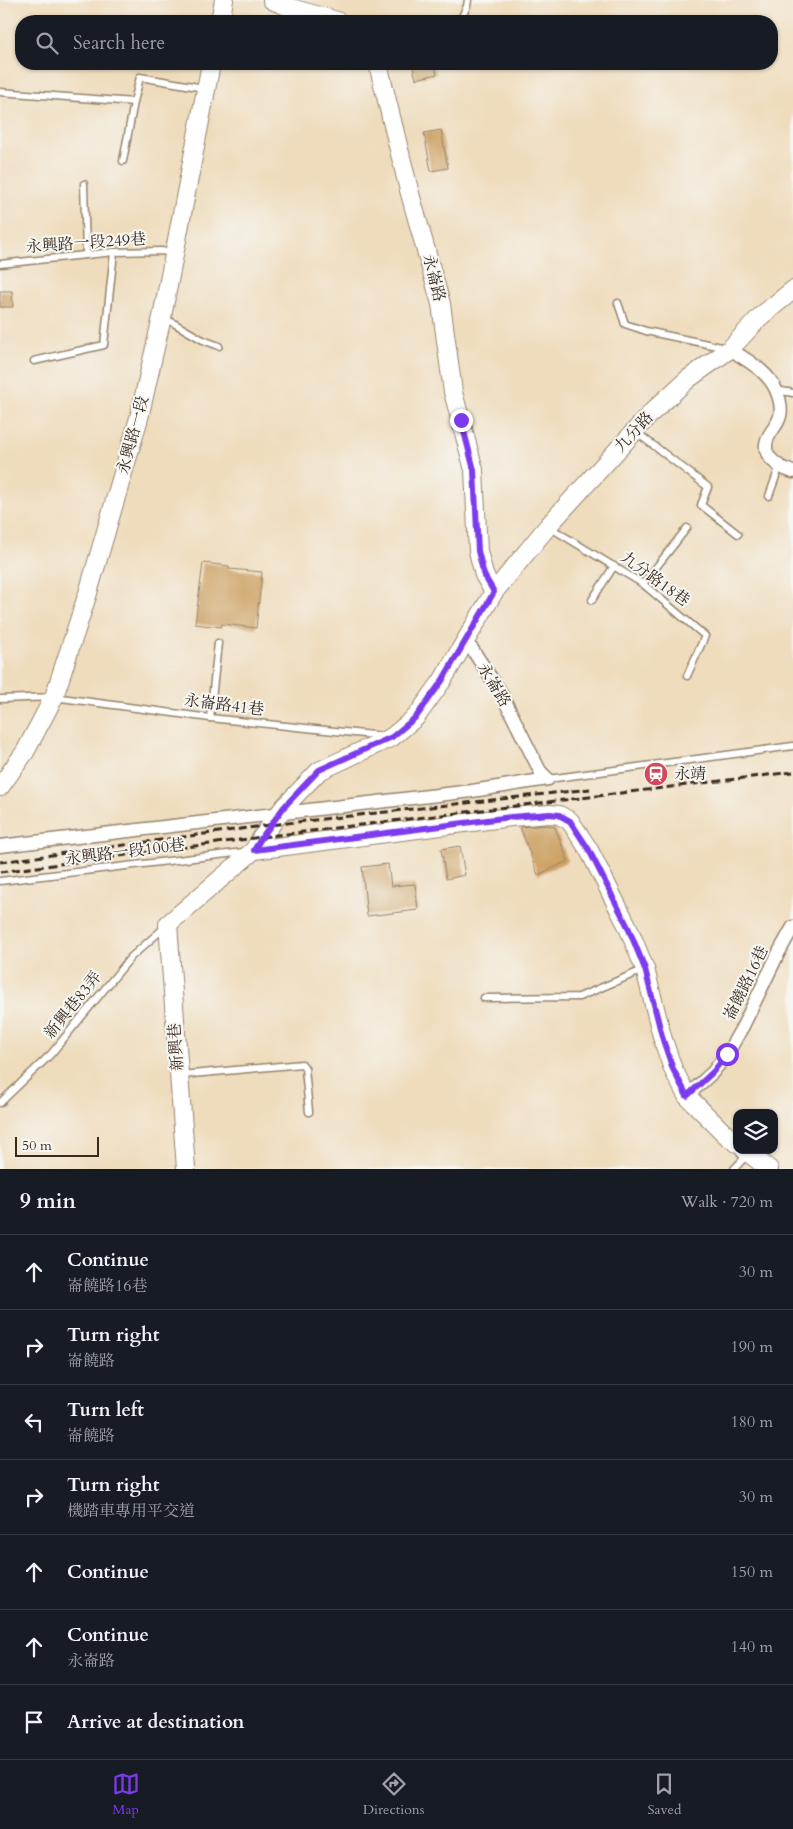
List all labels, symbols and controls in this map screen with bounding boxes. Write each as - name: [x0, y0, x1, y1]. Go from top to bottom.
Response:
- search box: [15, 15, 778, 70]
- icon: search: [33, 29, 61, 57]
- text: Search here: [73, 30, 165, 56]
- street label: 永興路一段249巷: [25, 228, 147, 258]
- street label: 永崙路: [418, 252, 450, 304]
- street label: 永興路一段: [112, 394, 154, 476]
- street label: 九分路: [610, 407, 658, 457]
- route end: [450, 409, 473, 432]
- street label: 九分路18巷: [616, 546, 694, 612]
- street label: 永崙路: [472, 659, 516, 711]
- street label: 永崙路41巷: [183, 689, 265, 721]
- station icon: 永靖: [643, 761, 669, 787]
- place label: 永靖: [674, 763, 706, 785]
- street label: 永興路一段100巷: [64, 834, 186, 870]
- street label: 崙饒路16巷: [718, 942, 774, 1024]
- street label: 新興巷83弄: [39, 967, 107, 1043]
- street label: 新興巷: [163, 1022, 189, 1072]
- route start: [716, 1043, 739, 1066]
- map controls: [733, 1109, 778, 1154]
- button: layers: [733, 1109, 778, 1154]
- scale bar: [15, 1134, 99, 1157]
- text: 50 m: [22, 1136, 52, 1155]
- text: 9 min: [20, 1187, 76, 1216]
- text: Walk · 720 m: [681, 1191, 773, 1213]
- text: Continue: [67, 1247, 149, 1273]
- icon: ahead: [20, 1258, 48, 1286]
- text: 30 m: [739, 1261, 773, 1283]
- text: 崙饒路16巷: [67, 1275, 147, 1297]
- text: Turn right: [67, 1322, 159, 1348]
- icon: right: [20, 1333, 48, 1361]
- text: 190 m: [731, 1336, 773, 1358]
- text: 崙饒路: [67, 1350, 115, 1372]
- text: Turn left: [67, 1397, 144, 1423]
- icon: left: [20, 1408, 48, 1436]
- text: 180 m: [731, 1411, 773, 1433]
- text: 崙饒路: [67, 1425, 115, 1447]
- text: Turn right: [67, 1472, 159, 1498]
- icon: right: [20, 1483, 48, 1511]
- text: 30 m: [739, 1486, 773, 1508]
- text: 機踏車專用平交道: [67, 1500, 195, 1522]
- icon: ahead: [20, 1558, 48, 1586]
- text: Continue: [67, 1559, 149, 1585]
- text: 150 m: [731, 1561, 773, 1583]
- text: Continue: [67, 1622, 149, 1648]
- icon: ahead: [20, 1633, 48, 1661]
- text: 140 m: [731, 1636, 773, 1658]
- text: 永崙路: [67, 1650, 115, 1672]
- icon: arrive: [20, 1708, 48, 1736]
- text: Arrive at destination: [67, 1709, 244, 1735]
- tab: Map: [112, 1770, 140, 1819]
- tab: Directions: [363, 1770, 424, 1819]
- tab: Saved: [647, 1770, 681, 1819]

